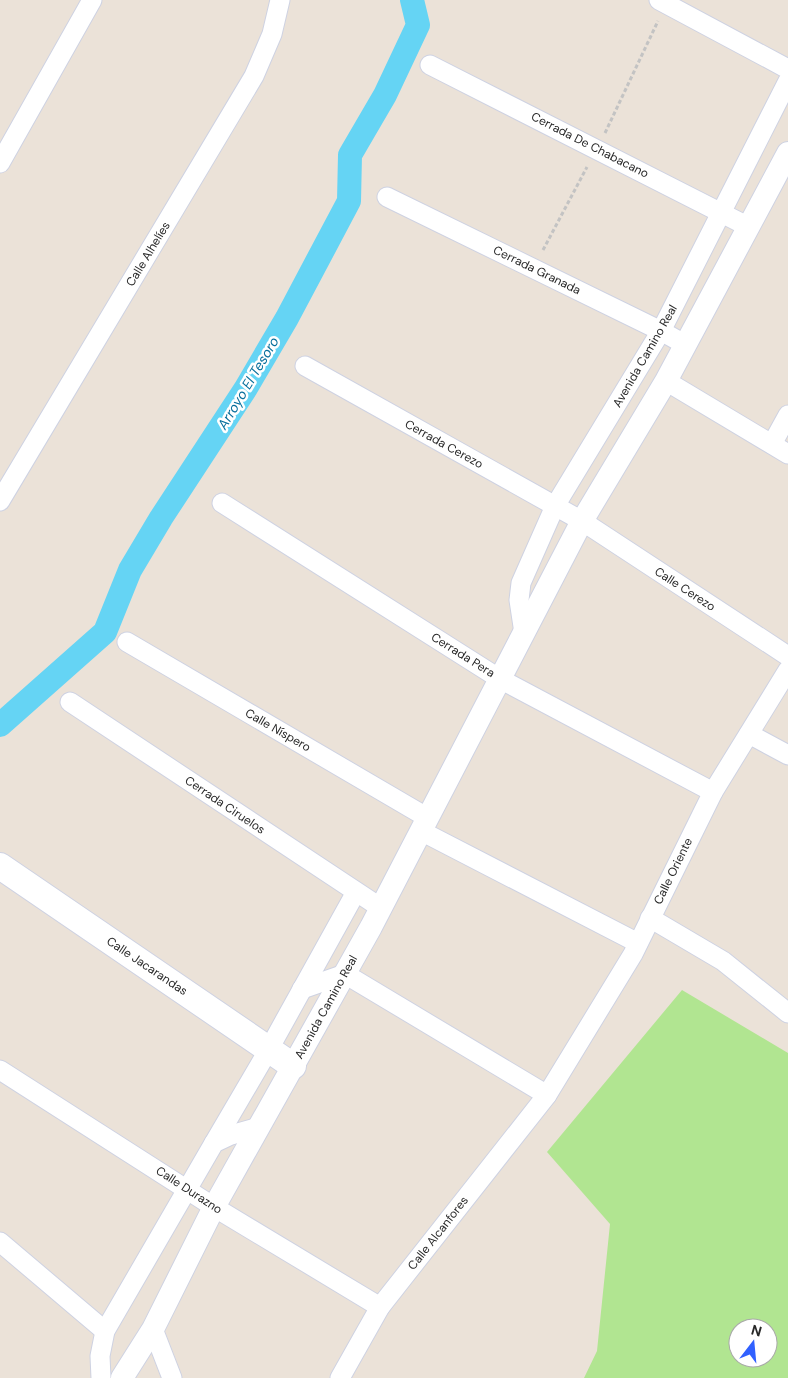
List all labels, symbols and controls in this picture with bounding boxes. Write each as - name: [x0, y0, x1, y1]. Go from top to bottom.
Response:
- street label: Cerrada De Chabacano: [529, 108, 651, 182]
- street label: Calle Alhelíes: [122, 219, 174, 289]
- street label: Cerrada Granada: [491, 242, 583, 298]
- street label: Avenida Camino Real: [609, 302, 681, 410]
- water label: Arroyo El Tesoro: [213, 333, 283, 433]
- street label: Cerrada Cerezo: [402, 416, 486, 472]
- street label: Calle Cerezo: [651, 563, 719, 615]
- street label: Cerrada Pera: [428, 629, 498, 681]
- street label: Calle Níspero: [242, 705, 314, 755]
- street label: Cerrada Ciruelos: [182, 772, 268, 838]
- street label: Calle Oriente: [650, 835, 696, 907]
- street label: Calle Jacarandas: [103, 933, 191, 999]
- street label: Avenida Camino Real: [291, 952, 361, 1062]
- street label: Calle Durazno: [153, 1163, 225, 1217]
- street label: Calle Alcanfores: [404, 1193, 472, 1273]
- north arrow: [728, 1318, 778, 1368]
- text: N: [749, 1320, 764, 1341]

